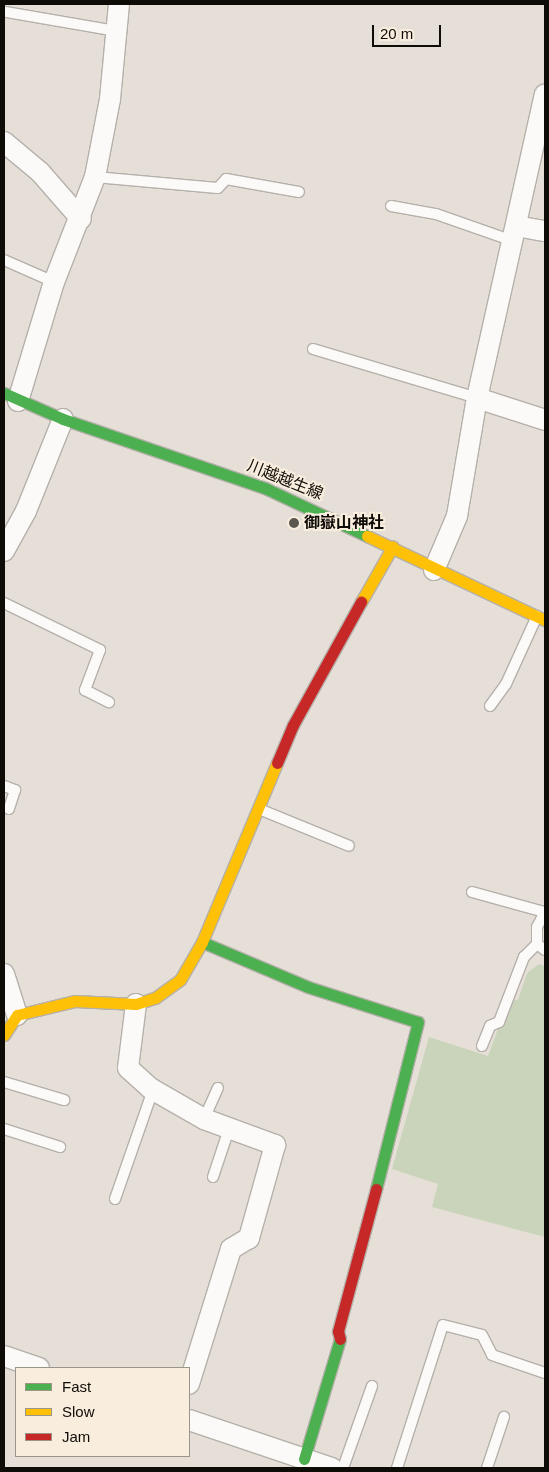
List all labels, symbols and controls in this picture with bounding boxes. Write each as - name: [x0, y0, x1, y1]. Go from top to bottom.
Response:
- scale bar: [374, 15, 443, 47]
- text: 20 m: [380, 25, 413, 42]
- street label: 川越越生線: [244, 456, 326, 504]
- place label: 御嶽山神社: [304, 513, 384, 533]
- marker: 御嶽山神社: [288, 517, 300, 529]
- legend: [15, 1367, 190, 1457]
- text: Fast: [62, 1378, 91, 1395]
- text: Slow: [62, 1403, 95, 1420]
- text: Jam: [62, 1428, 90, 1445]

